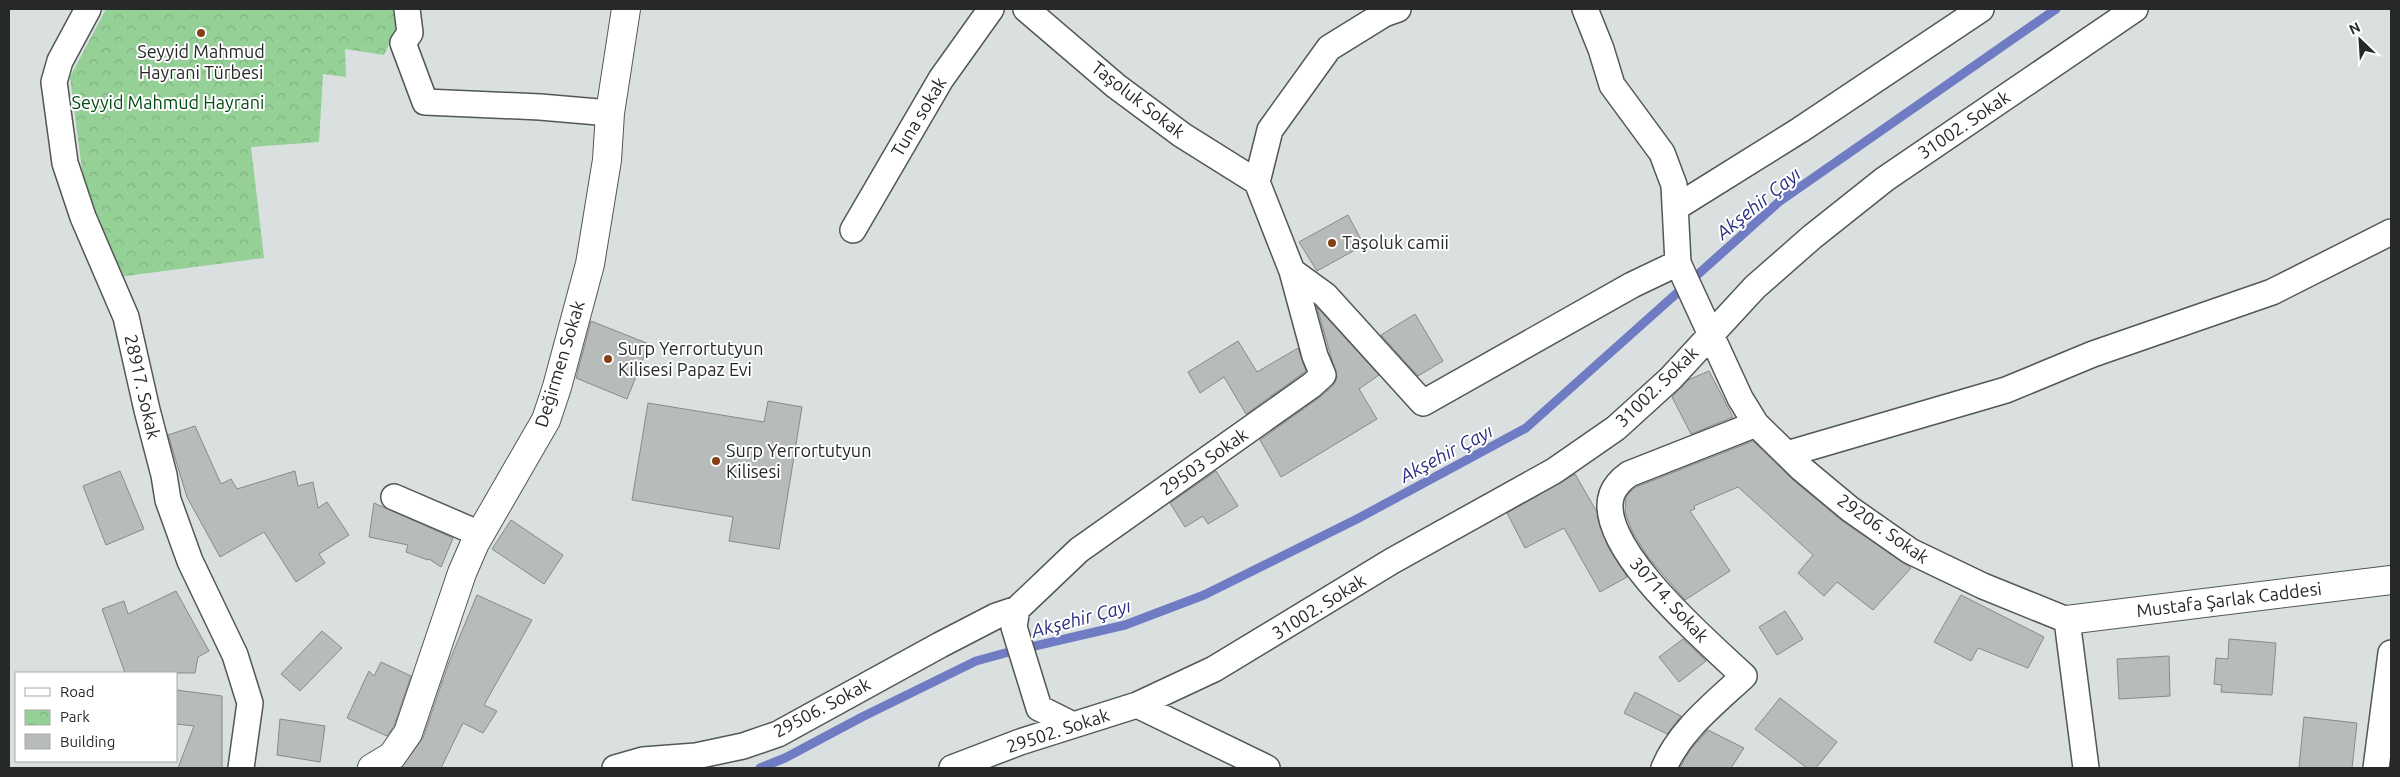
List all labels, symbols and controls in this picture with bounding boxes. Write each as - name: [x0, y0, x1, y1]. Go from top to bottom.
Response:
- north arrow: [2335, 15, 2385, 65]
- text: N: [2346, 19, 2363, 38]
- marker: Seyyid Mahmud Hayrani Türbesi: [195, 27, 207, 39]
- place label: Seyyid Mahmud Hayrani Türbesi: [137, 41, 265, 82]
- street label: Taşoluk Sokak: [1088, 57, 1189, 142]
- street label: Tuna sokak: [887, 73, 950, 160]
- street label: 31002. Sokak: [1914, 86, 2013, 162]
- park label: Seyyid Mahmud Hayrani: [72, 92, 264, 112]
- water label: Akşehir Çayı: [1711, 162, 1805, 244]
- place label: Taşoluk camii: [1342, 232, 1449, 252]
- marker: Taşoluk camii: [1326, 237, 1338, 249]
- street label: Değirmen Sokak: [530, 298, 588, 429]
- street label: 28917. Sokak: [121, 333, 165, 441]
- place label: Surp Yerrortutyun Kilisesi Papaz Evi: [618, 338, 763, 379]
- street label: 31002. Sokak: [1611, 342, 1702, 431]
- marker: Surp Yerrortutyun Kilisesi Papaz Evi: [602, 353, 614, 365]
- water label: Akşehir Çayı: [1395, 419, 1496, 487]
- street label: 29503 Sokak: [1156, 424, 1251, 499]
- place label: Surp Yerrortutyun Kilisesi: [726, 440, 871, 481]
- marker: Surp Yerrortutyun Kilisesi: [710, 455, 722, 467]
- street label: 29206. Sokak: [1834, 489, 1933, 567]
- street label: 30714. Sokak: [1627, 553, 1713, 646]
- street label: 31002. Sokak: [1268, 569, 1369, 643]
- street label: Mustafa Şarlak Caddesi: [2135, 578, 2323, 620]
- water label: Akşehir Çayı: [1028, 594, 1133, 642]
- legend: [15, 672, 178, 762]
- street label: 29506. Sokak: [770, 673, 873, 741]
- text: Road: [60, 683, 95, 700]
- street label: 29502. Sokak: [1004, 704, 1112, 756]
- text: Park: [60, 708, 90, 725]
- text: Building: [60, 733, 115, 750]

